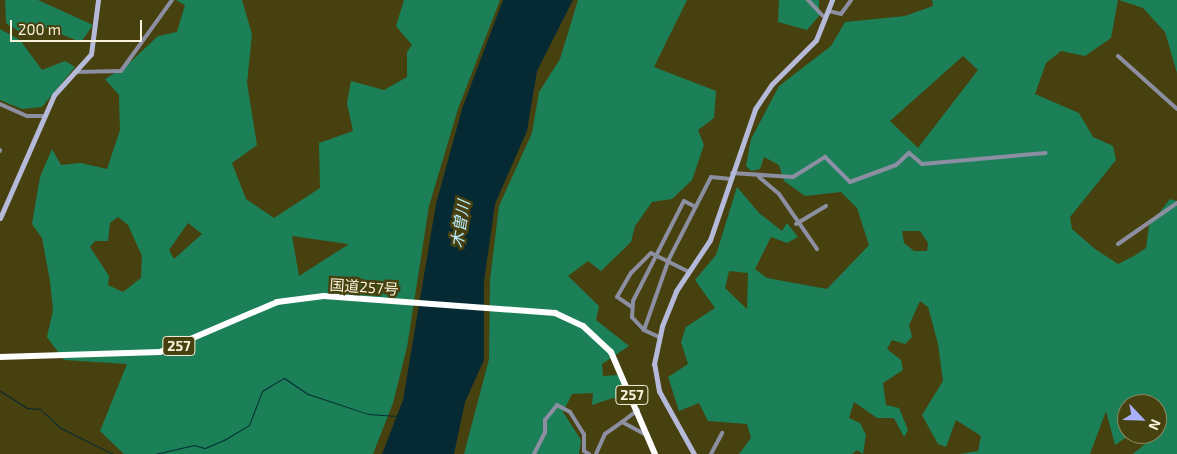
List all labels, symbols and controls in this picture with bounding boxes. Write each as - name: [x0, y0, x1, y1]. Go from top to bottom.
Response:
- scale bar: [12, 10, 145, 42]
- text: 200 m: [18, 20, 61, 38]
- water label: 木曽川: [447, 199, 473, 249]
- street label: 国道257号: [329, 276, 399, 298]
- road number: 257: [162, 334, 196, 358]
- road number: 257: [614, 384, 650, 406]
- north arrow: [1117, 394, 1167, 444]
- text: N: [1145, 417, 1165, 433]

